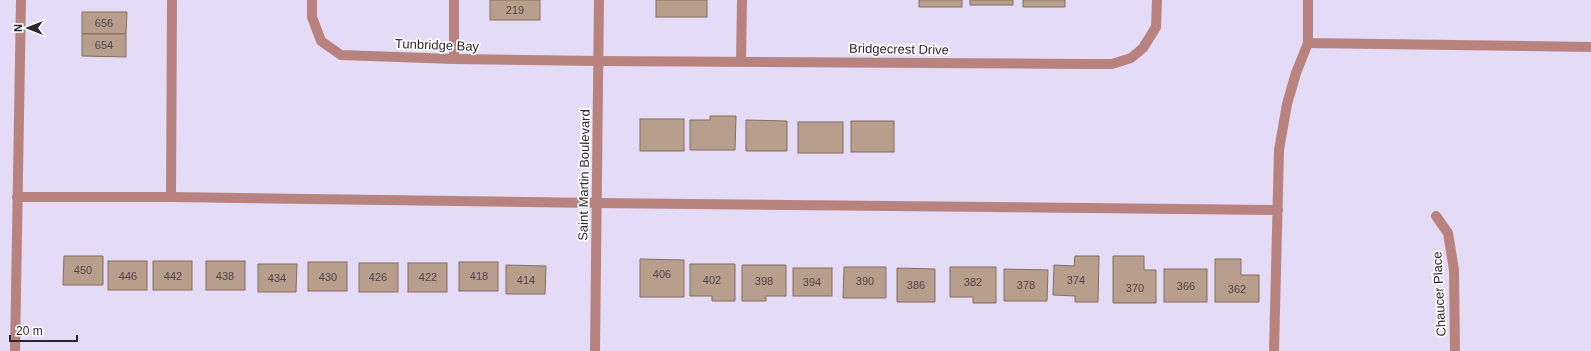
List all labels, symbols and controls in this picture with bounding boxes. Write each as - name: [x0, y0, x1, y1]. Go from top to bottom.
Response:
- house number: 219: [506, 4, 524, 16]
- north arrow: [8, 8, 48, 48]
- house number: 656: [95, 17, 113, 29]
- text: N: [12, 24, 24, 32]
- street label: Tunbridge Bay: [395, 36, 480, 54]
- house number: 654: [95, 39, 113, 51]
- street label: Bridgecrest Drive: [849, 41, 949, 57]
- street label: Saint Martin Boulevard: [575, 109, 593, 241]
- street label: Chaucer Place: [1429, 251, 1449, 337]
- house number: 450: [74, 264, 92, 276]
- house number: 406: [653, 268, 671, 280]
- house number: 446: [119, 270, 137, 282]
- house number: 442: [164, 270, 182, 282]
- house number: 438: [216, 270, 234, 282]
- house number: 418: [470, 270, 488, 282]
- house number: 430: [319, 271, 337, 283]
- house number: 426: [369, 271, 387, 283]
- house number: 422: [419, 271, 437, 283]
- house number: 434: [268, 272, 286, 284]
- house number: 414: [517, 274, 535, 286]
- house number: 402: [703, 274, 721, 286]
- house number: 374: [1067, 274, 1085, 286]
- house number: 398: [755, 275, 773, 287]
- house number: 390: [856, 275, 874, 287]
- house number: 394: [803, 276, 821, 288]
- house number: 382: [964, 276, 982, 288]
- house number: 386: [907, 279, 925, 291]
- house number: 378: [1017, 279, 1035, 291]
- house number: 366: [1177, 280, 1195, 292]
- house number: 370: [1126, 282, 1144, 294]
- house number: 362: [1228, 283, 1246, 295]
- scale bar: [10, 317, 77, 343]
- text: 20 m: [16, 324, 43, 338]

